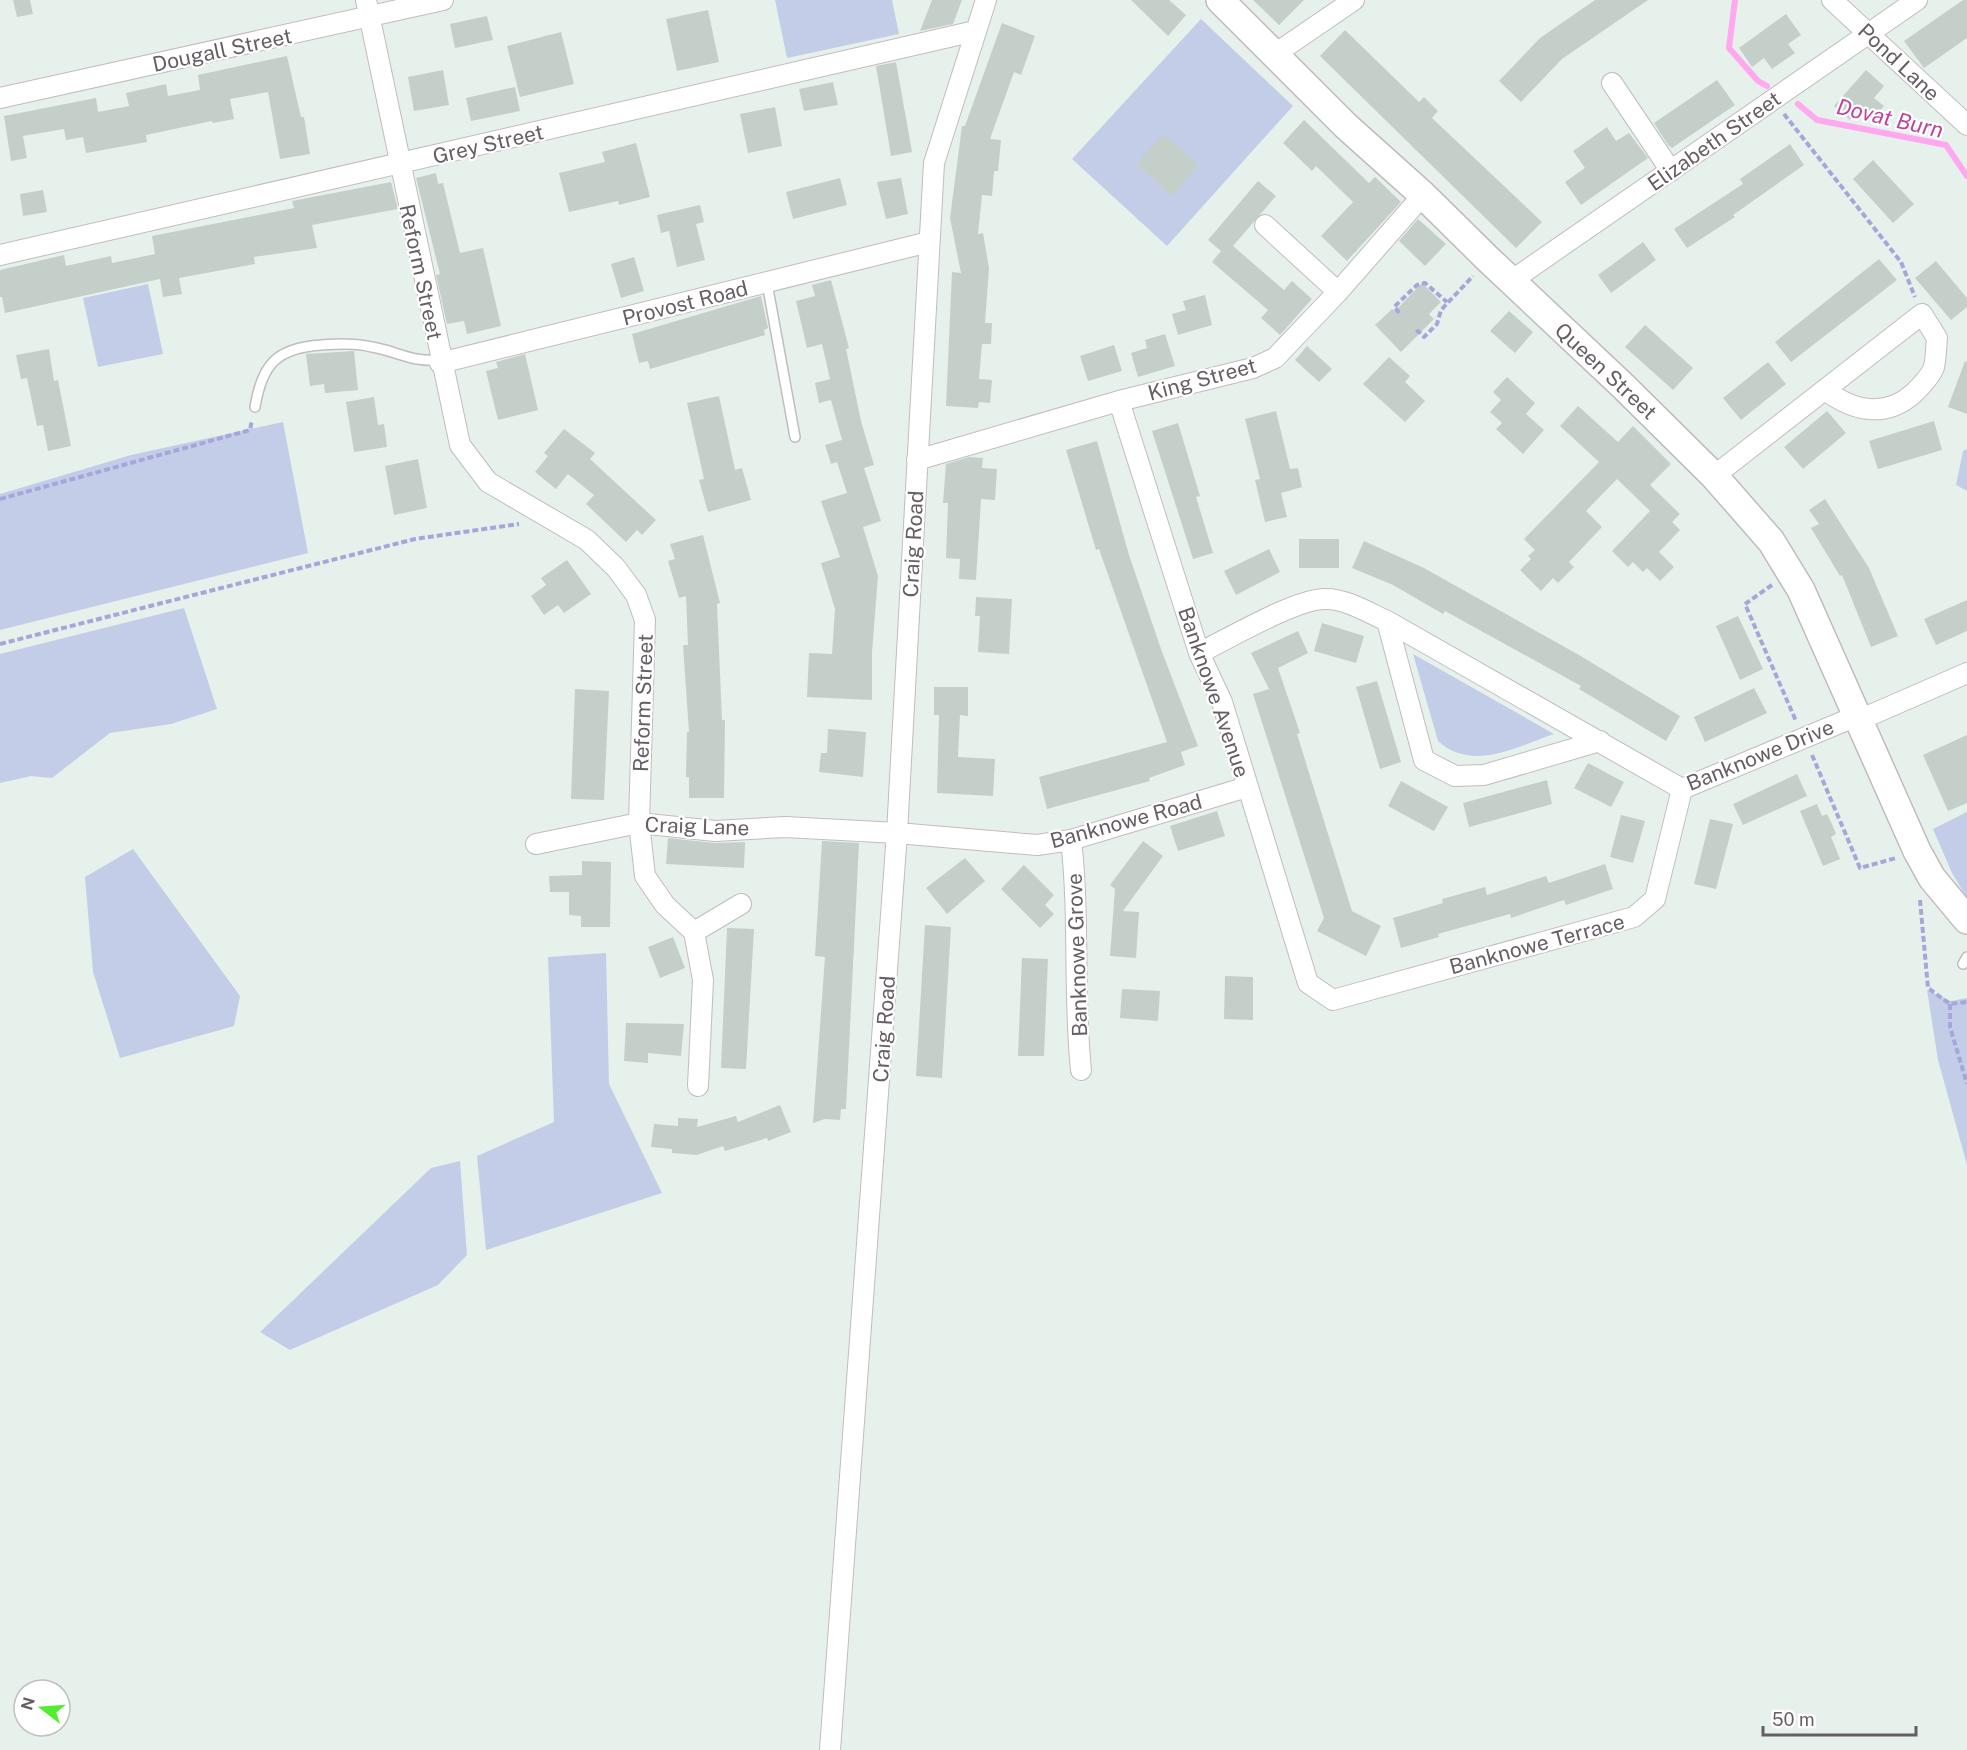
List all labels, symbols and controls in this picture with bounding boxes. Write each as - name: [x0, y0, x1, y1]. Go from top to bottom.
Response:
- street label: Pond Lane: [1853, 18, 1945, 106]
- street label: Dougall Street: [150, 23, 294, 77]
- street label: Elizabeth Street: [1643, 86, 1785, 196]
- water label: Dovat Burn: [1834, 93, 1946, 143]
- street label: Grey Street: [430, 119, 546, 169]
- street label: Reform Street: [394, 202, 448, 342]
- street label: Provost Road: [620, 275, 750, 331]
- street label: Queen Street: [1550, 317, 1662, 425]
- street label: King Street: [1145, 353, 1259, 405]
- street label: Craig Road: [898, 490, 928, 598]
- street label: Banknowe Avenue: [1173, 603, 1255, 781]
- street label: Reform Street: [628, 633, 658, 773]
- street label: Banknowe Drive: [1683, 714, 1837, 796]
- street label: Banknowe Road: [1047, 789, 1205, 853]
- street label: Craig Lane: [644, 812, 750, 840]
- street label: Banknowe Grove: [1062, 873, 1092, 1037]
- street label: Banknowe Terrace: [1447, 909, 1627, 979]
- street label: Craig Road: [868, 975, 900, 1083]
- north arrow: [12, 1678, 72, 1738]
- text: N: [17, 1695, 39, 1713]
- scale bar: [1763, 1699, 1916, 1737]
- text: 50 m: [1772, 1709, 1815, 1730]

